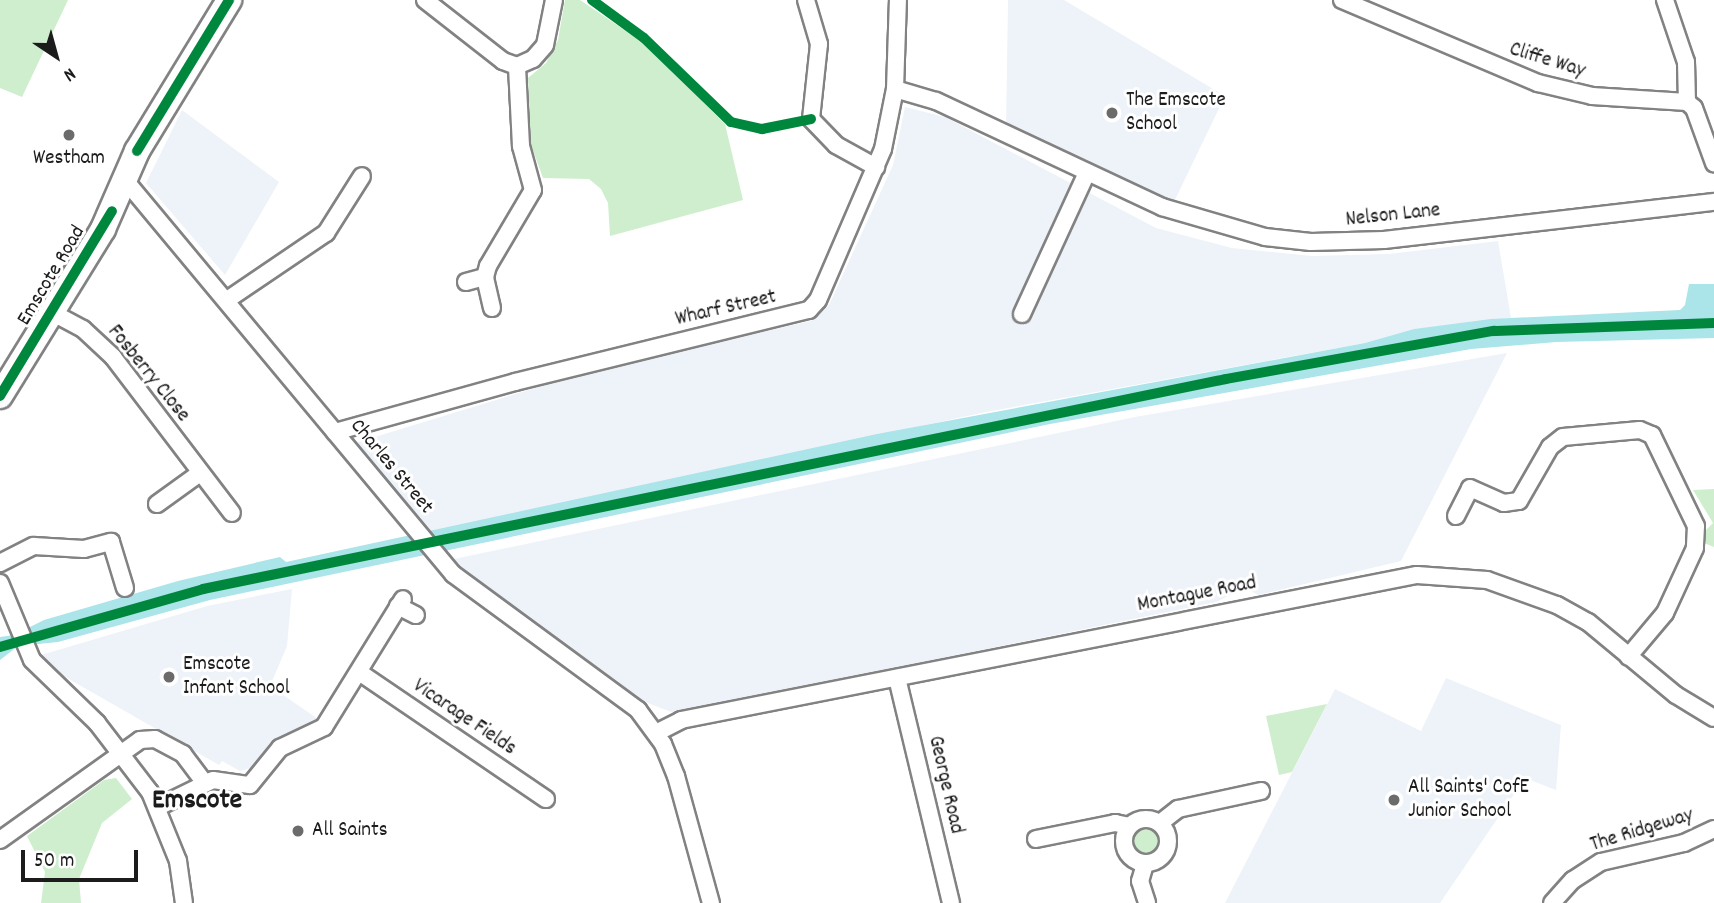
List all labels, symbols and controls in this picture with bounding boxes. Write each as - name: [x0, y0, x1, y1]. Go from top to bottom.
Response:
- north arrow: [21, 21, 91, 91]
- street label: Cliffe Way: [1506, 38, 1588, 84]
- text: N: [57, 60, 80, 87]
- place label: The Emscote School: [1126, 88, 1226, 138]
- marker: The Emscote School: [1104, 105, 1120, 121]
- marker: Westham: [61, 127, 77, 143]
- place label: Westham: [33, 146, 105, 172]
- street label: Nelson Lane: [1345, 199, 1441, 233]
- street label: Emscote Road: [12, 222, 92, 330]
- street label: Wharf Street: [673, 285, 779, 333]
- street label: Fosberry Close: [101, 320, 195, 428]
- street label: Charles Street: [344, 414, 438, 520]
- street label: Montague Road: [1135, 571, 1259, 619]
- place label: Emscote Infant School: [183, 652, 290, 702]
- marker: Emscote Infant School: [161, 669, 177, 685]
- street label: Vicarage Fields: [408, 674, 520, 762]
- street label: George Road: [922, 734, 968, 836]
- place label: All Saints' CofE Junior School: [1408, 775, 1529, 825]
- district label: Emscote: [152, 785, 242, 819]
- marker: All Saints' CofE Junior School: [1386, 792, 1402, 808]
- street label: The Ridgeway: [1587, 803, 1697, 859]
- place label: All Saints: [312, 818, 388, 844]
- marker: All Saints: [290, 823, 306, 839]
- scale bar: [24, 836, 142, 880]
- text: 50 m: [34, 847, 74, 877]

